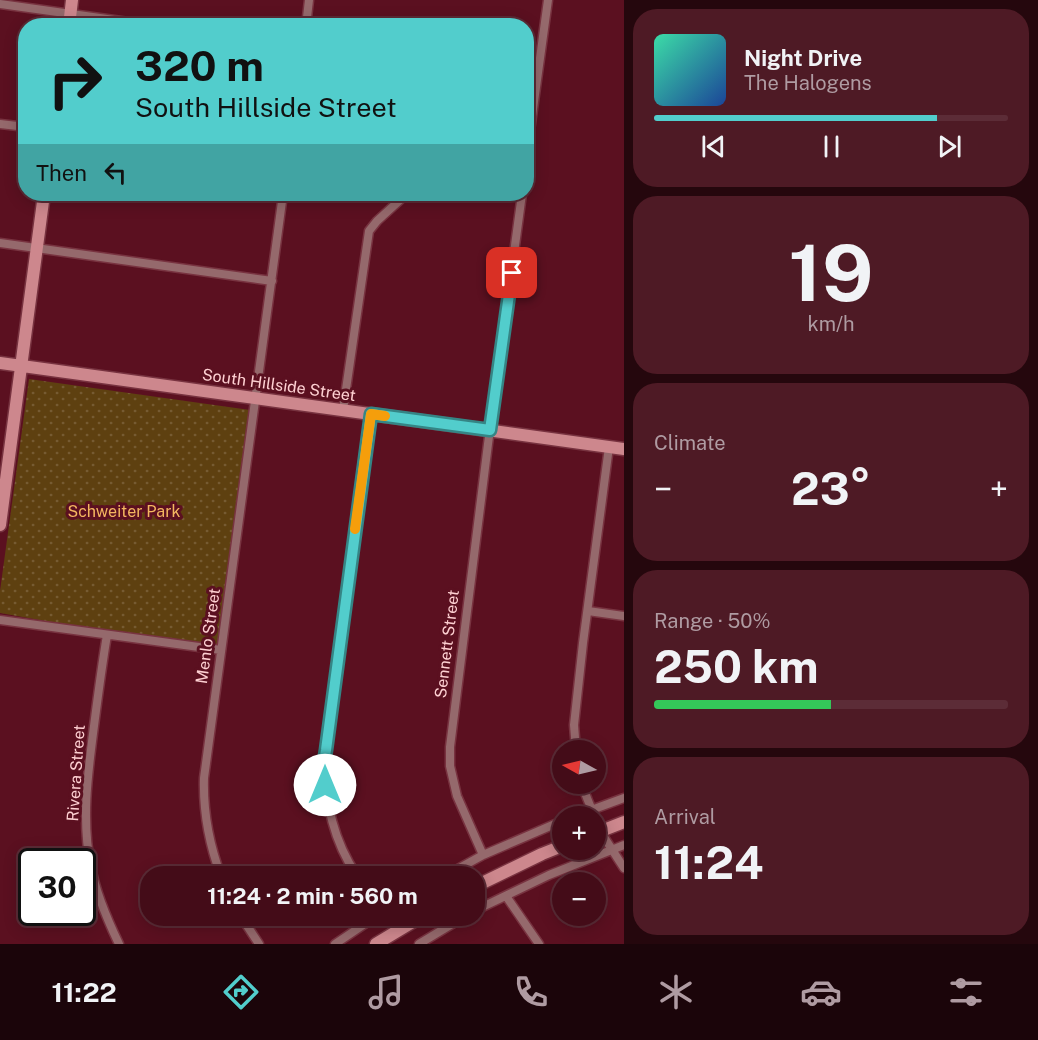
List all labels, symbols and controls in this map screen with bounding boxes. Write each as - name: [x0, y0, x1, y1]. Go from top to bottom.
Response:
- text: 320 m: [135, 41, 264, 90]
- icon: right: [36, 42, 114, 120]
- text: Night Drive: [744, 45, 862, 71]
- text: The Halogens: [744, 71, 872, 95]
- text: South Hillside Street: [135, 91, 397, 123]
- icon: previous: [697, 130, 730, 163]
- icon: pause: [815, 130, 848, 163]
- icon: next: [933, 130, 966, 163]
- icon: left: [99, 156, 132, 189]
- text: Then: [36, 160, 87, 186]
- text: 19: [789, 227, 873, 319]
- pin: [486, 247, 537, 298]
- icon: arrive: [495, 256, 528, 289]
- text: km/h: [807, 312, 855, 336]
- street label: South Hillside Street: [201, 365, 357, 405]
- text: Climate: [654, 431, 726, 455]
- text: 23°: [791, 462, 871, 515]
- text: −: [654, 470, 672, 508]
- text: +: [990, 470, 1008, 508]
- park label: Schweiter Park: [68, 502, 180, 521]
- street label: Menlo Street: [192, 587, 224, 685]
- street label: Sennett Street: [431, 589, 463, 699]
- text: Range · 50%: [654, 609, 771, 633]
- text: 250 km: [654, 640, 818, 693]
- street label: Rivera Street: [63, 724, 89, 822]
- north arrow: [552, 740, 606, 794]
- map controls: [552, 740, 606, 926]
- position arrow: [293, 753, 357, 817]
- text: Arrival: [654, 805, 716, 829]
- button: +: [552, 806, 606, 860]
- text: 11:24: [654, 836, 764, 889]
- speed limit sign: 30: [18, 848, 96, 926]
- button: −: [552, 872, 606, 926]
- text: 11:24 · 2 min · 560 m: [207, 883, 418, 909]
- icon: directions: [220, 971, 262, 1013]
- icon: music: [365, 971, 407, 1013]
- icon: phone: [510, 971, 552, 1013]
- icon: climate: [655, 971, 697, 1013]
- icon: car: [800, 971, 842, 1013]
- icon: filters: [945, 971, 987, 1013]
- text: 11:22: [51, 976, 117, 1008]

